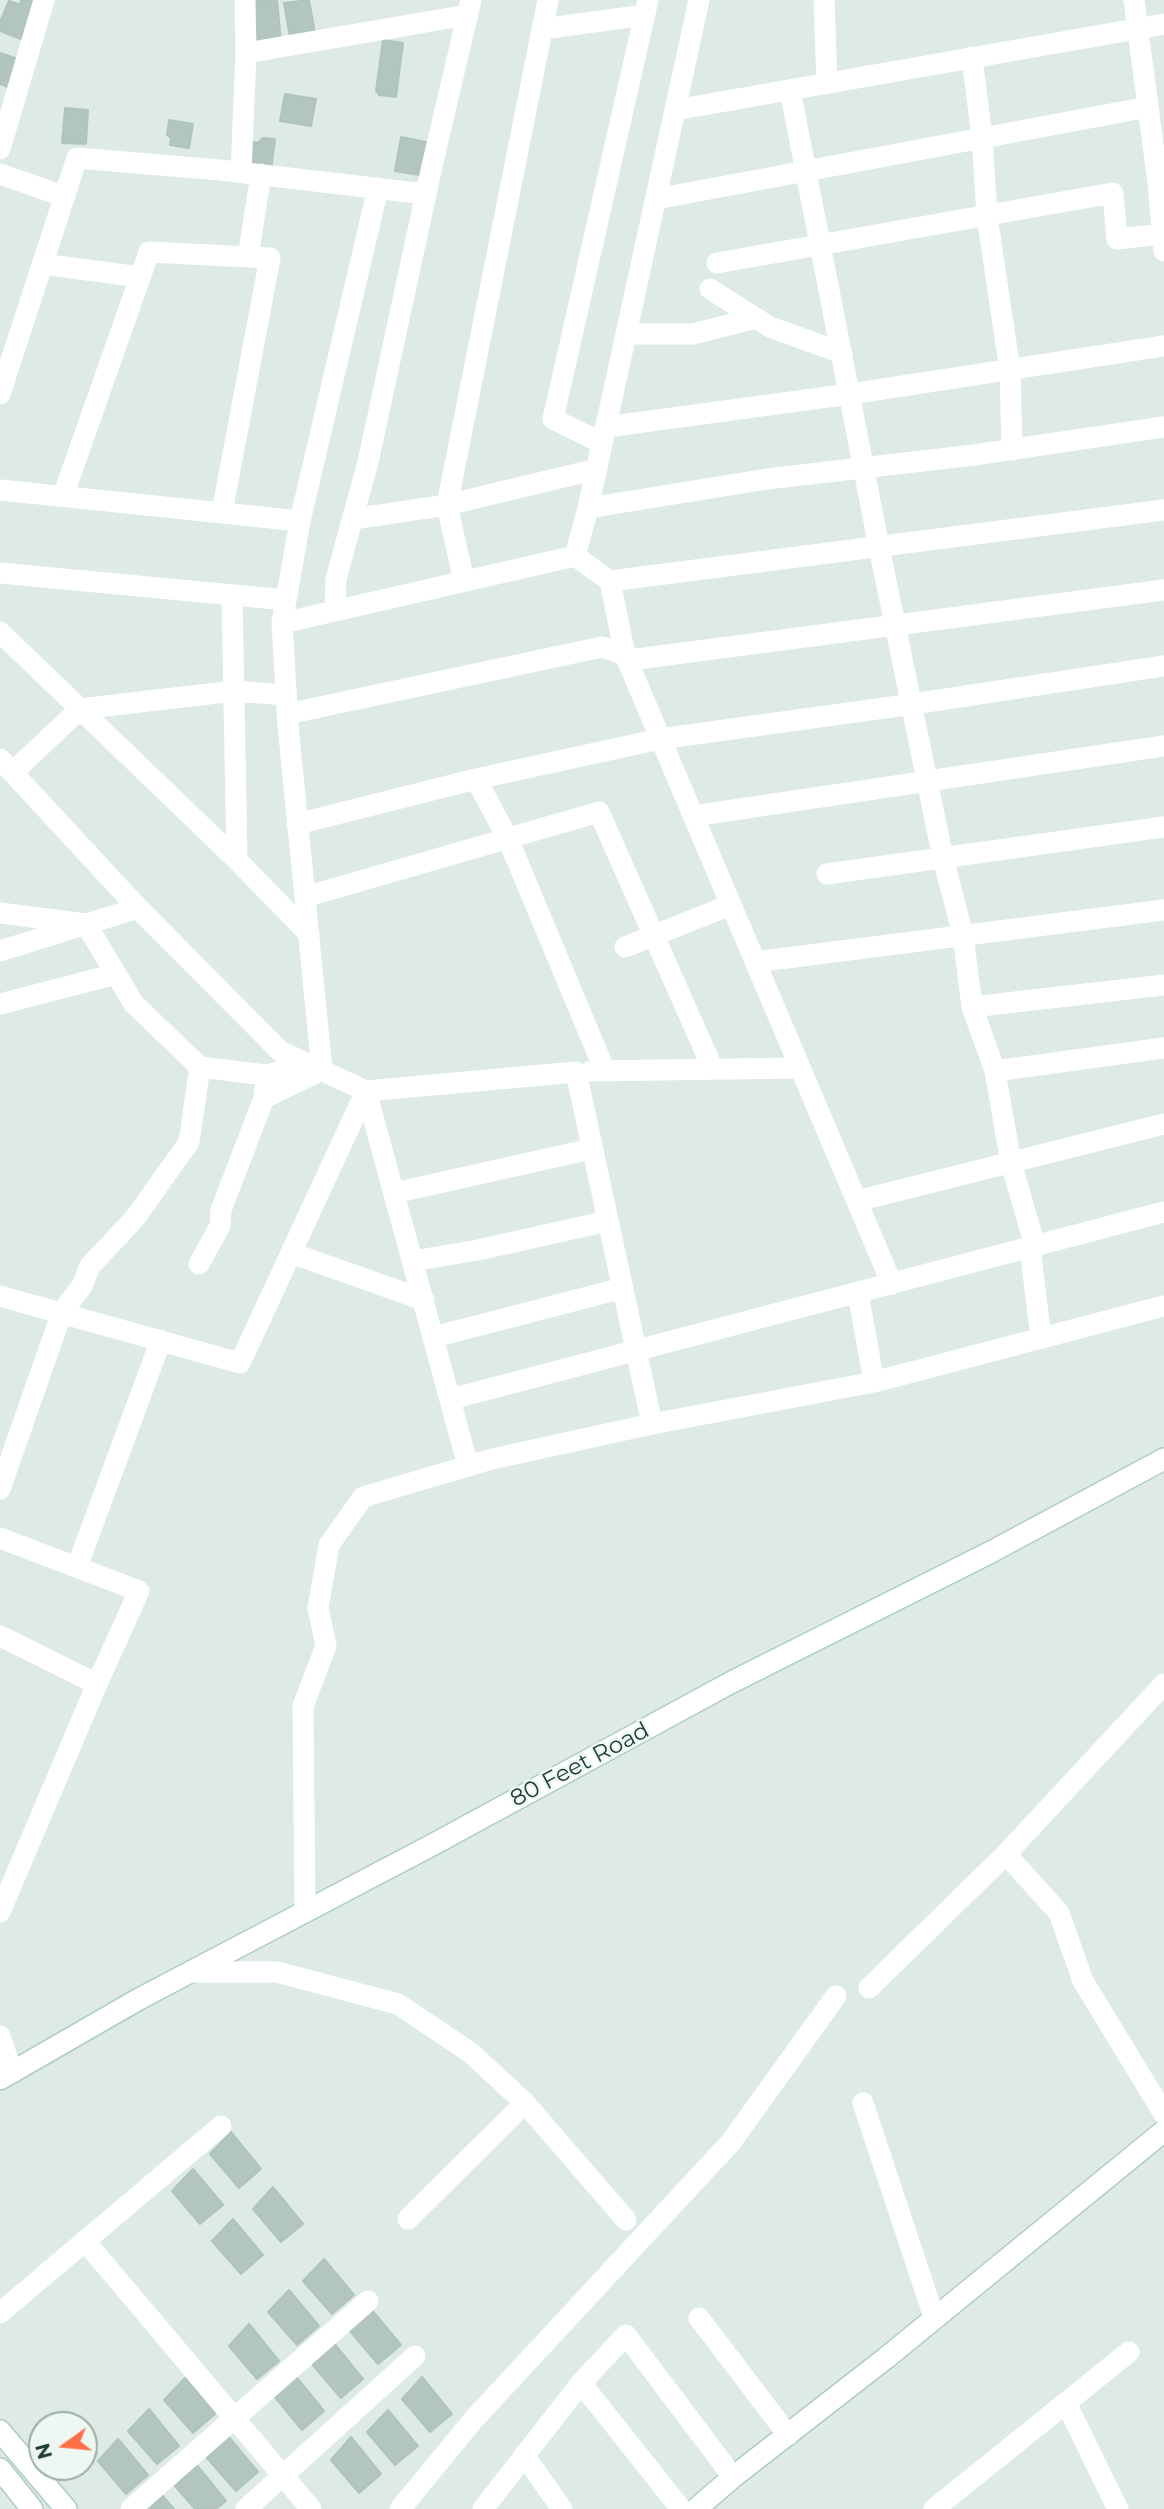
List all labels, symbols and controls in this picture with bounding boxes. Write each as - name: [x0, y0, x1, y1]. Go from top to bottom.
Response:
- street label: 80 Feet Road: [506, 1717, 654, 1813]
- north arrow: [28, 2411, 98, 2481]
- text: N: [31, 2441, 57, 2461]

